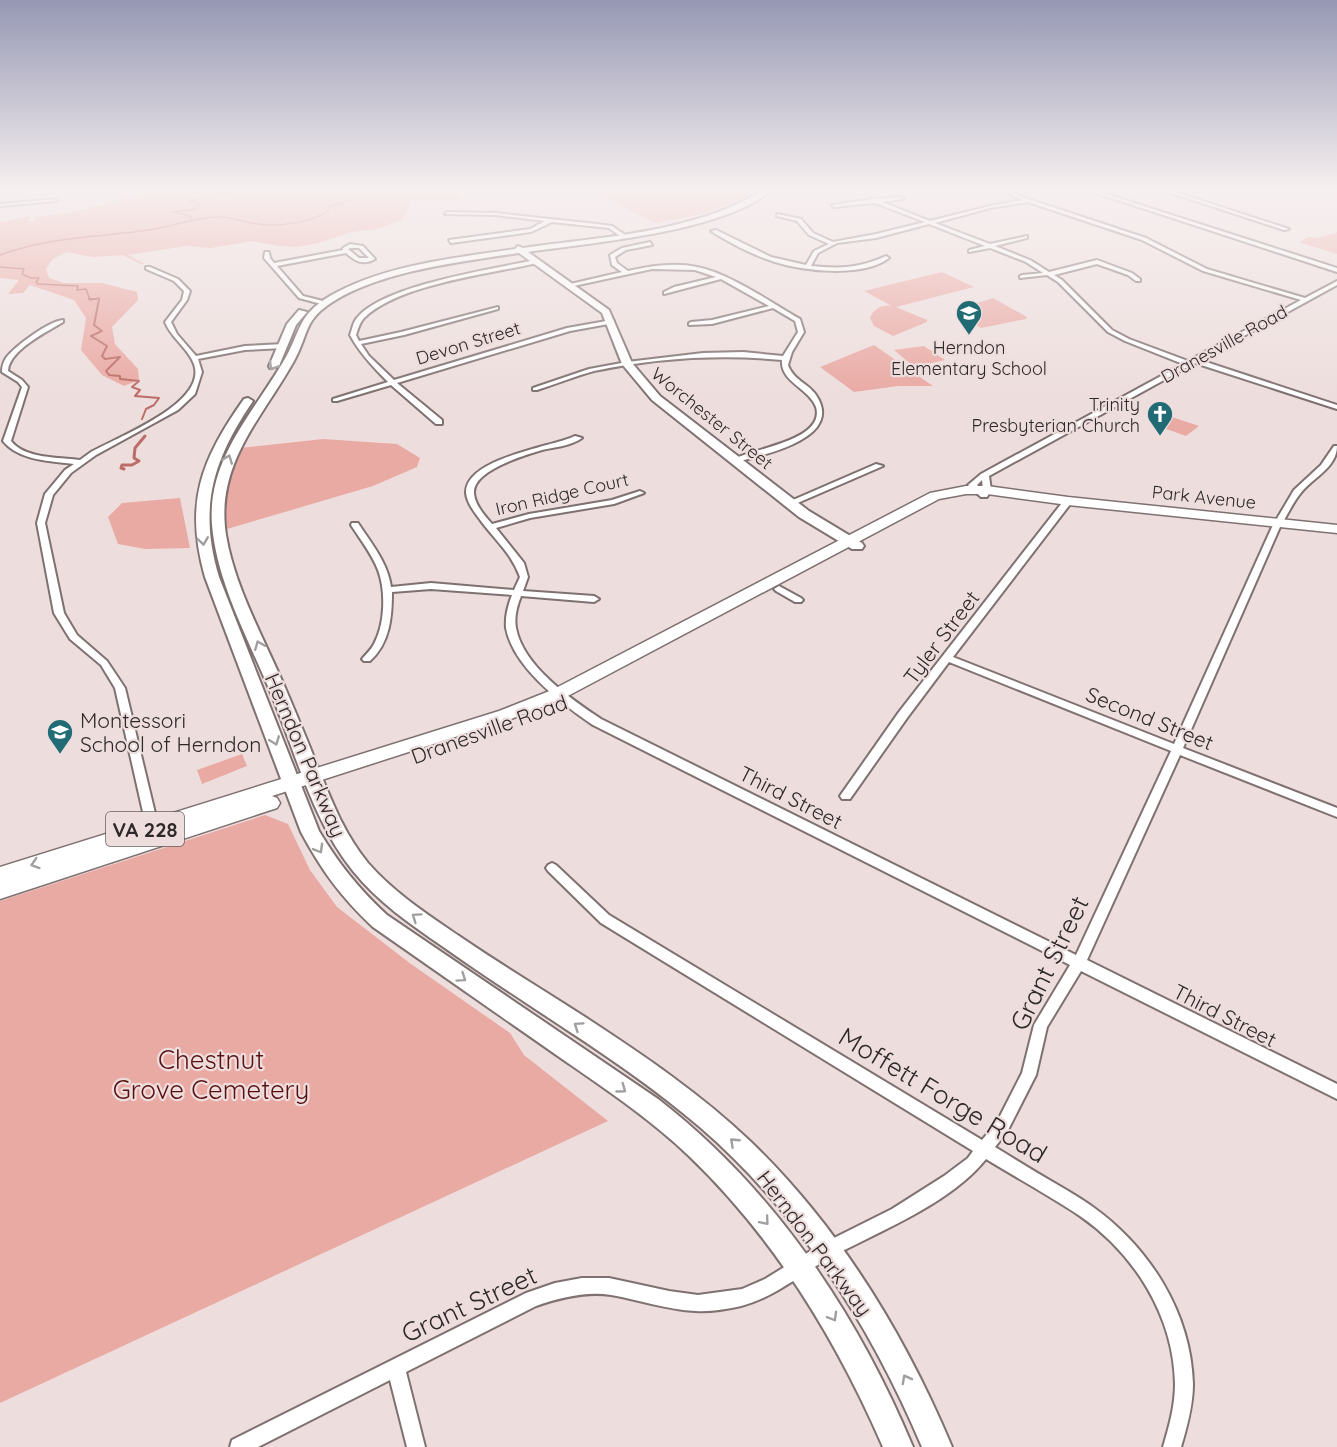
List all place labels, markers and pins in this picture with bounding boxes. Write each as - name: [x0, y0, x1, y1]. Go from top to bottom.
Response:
- school or university icon: Herndon Elementary School: [954, 298, 984, 336]
- place label: Herndon Elementary School: [891, 336, 1047, 380]
- place label: Trinity Presbyterian Church: [972, 393, 1140, 437]
- church icon: Trinity Presbyterian Church: [1145, 399, 1175, 437]
- place label: Montessori School of Herndon: [80, 707, 261, 757]
- school or university icon: Montessori School of Herndon: [45, 717, 75, 755]

